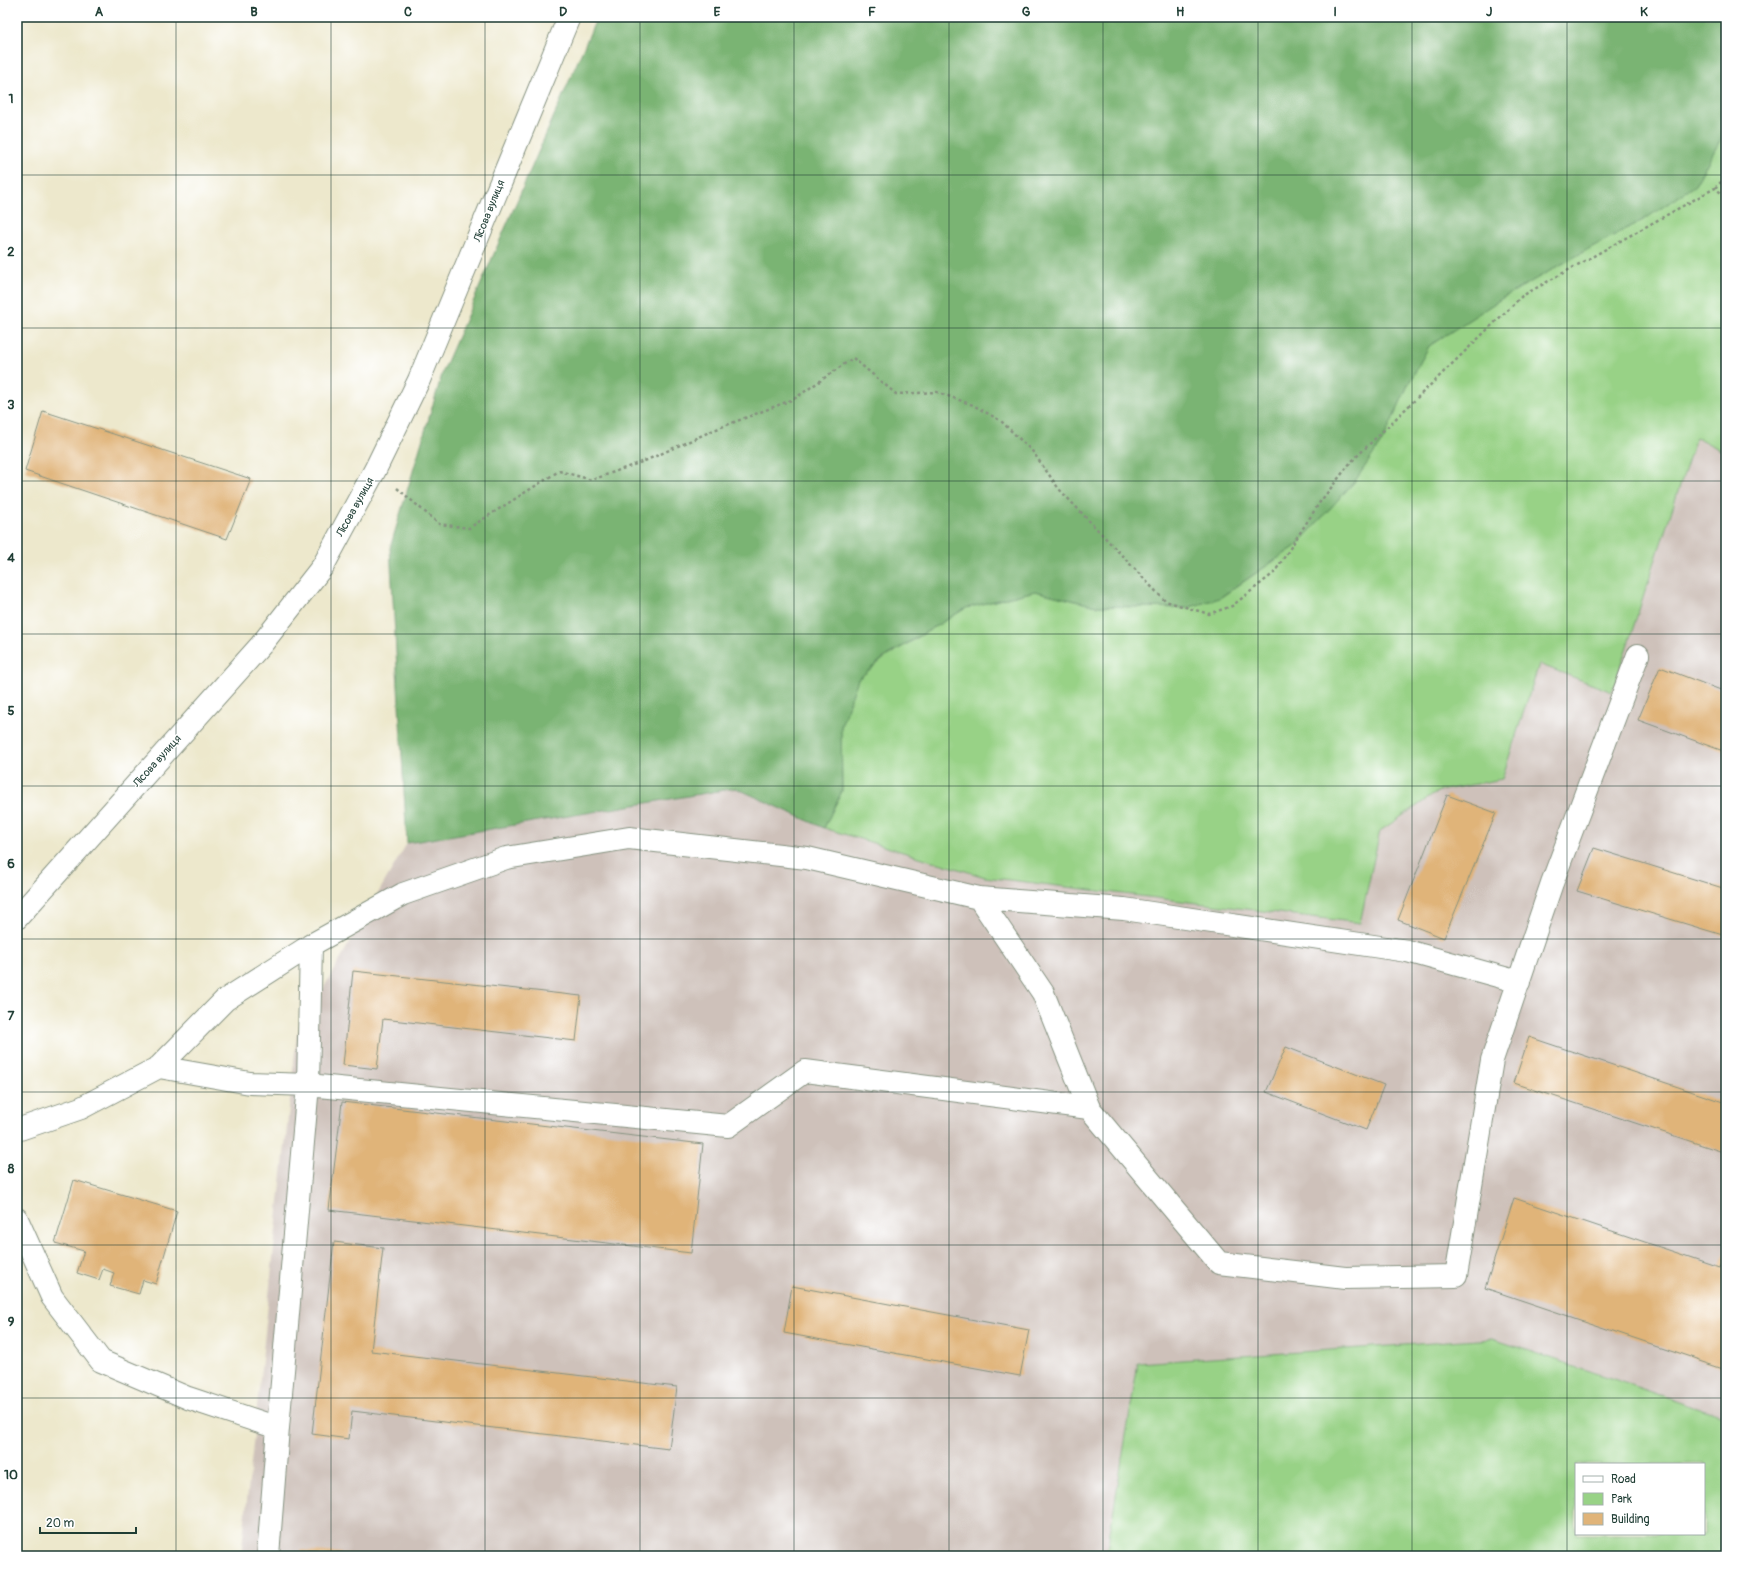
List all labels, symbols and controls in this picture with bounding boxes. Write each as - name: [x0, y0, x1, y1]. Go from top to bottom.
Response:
- text: A: [95, 4, 104, 20]
- text: B: [250, 4, 258, 20]
- text: C: [404, 4, 412, 20]
- text: D: [559, 4, 567, 20]
- text: E: [714, 4, 721, 20]
- text: F: [868, 4, 876, 20]
- text: G: [1022, 4, 1031, 20]
- text: H: [1176, 4, 1184, 20]
- text: I: [1333, 4, 1337, 20]
- text: J: [1486, 4, 1492, 20]
- text: K: [1640, 4, 1648, 20]
- text: 1: [8, 91, 14, 107]
- street label: Лісова вулиця: [470, 178, 507, 245]
- text: 2: [7, 244, 15, 260]
- text: 3: [7, 397, 15, 413]
- street label: Лісова вулиця: [333, 475, 377, 540]
- text: 4: [7, 550, 15, 566]
- text: 5: [7, 703, 15, 719]
- street label: Лісова вулиця: [129, 732, 184, 791]
- text: 6: [7, 856, 15, 872]
- text: 7: [8, 1008, 15, 1024]
- text: 8: [8, 1161, 15, 1177]
- text: 9: [8, 1314, 15, 1330]
- legend: [1575, 1463, 1705, 1535]
- text: 10: [4, 1467, 18, 1483]
- text: Road: [1611, 1472, 1636, 1487]
- text: Park: [1611, 1492, 1632, 1507]
- scale bar: [40, 1509, 136, 1535]
- text: Building: [1611, 1512, 1650, 1527]
- text: 20 m: [46, 1516, 75, 1531]

